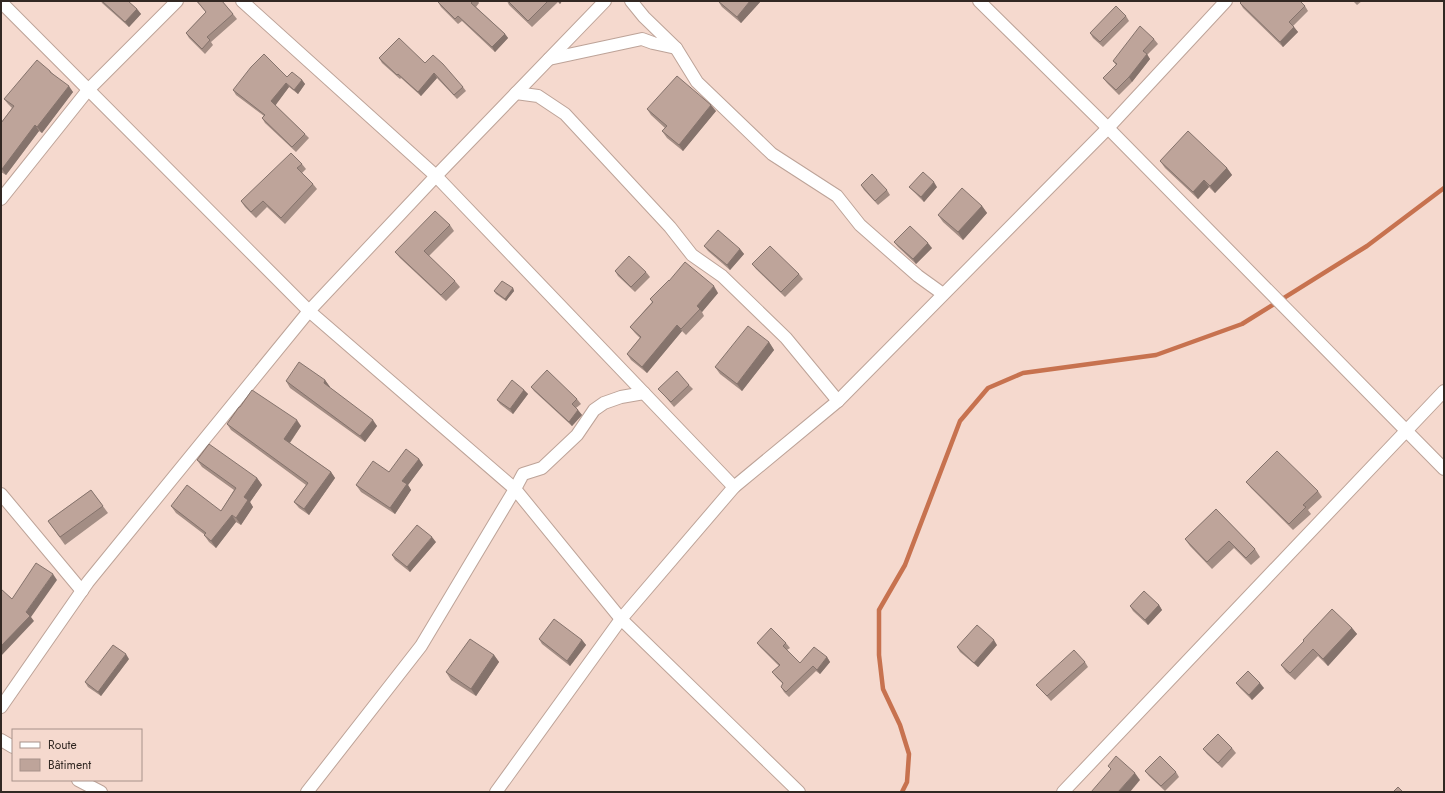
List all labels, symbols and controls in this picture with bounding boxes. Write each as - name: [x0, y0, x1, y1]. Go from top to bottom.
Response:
- legend: [12, 729, 142, 781]
- text: Route: [48, 736, 77, 754]
- text: Bâtiment: [48, 756, 91, 774]

